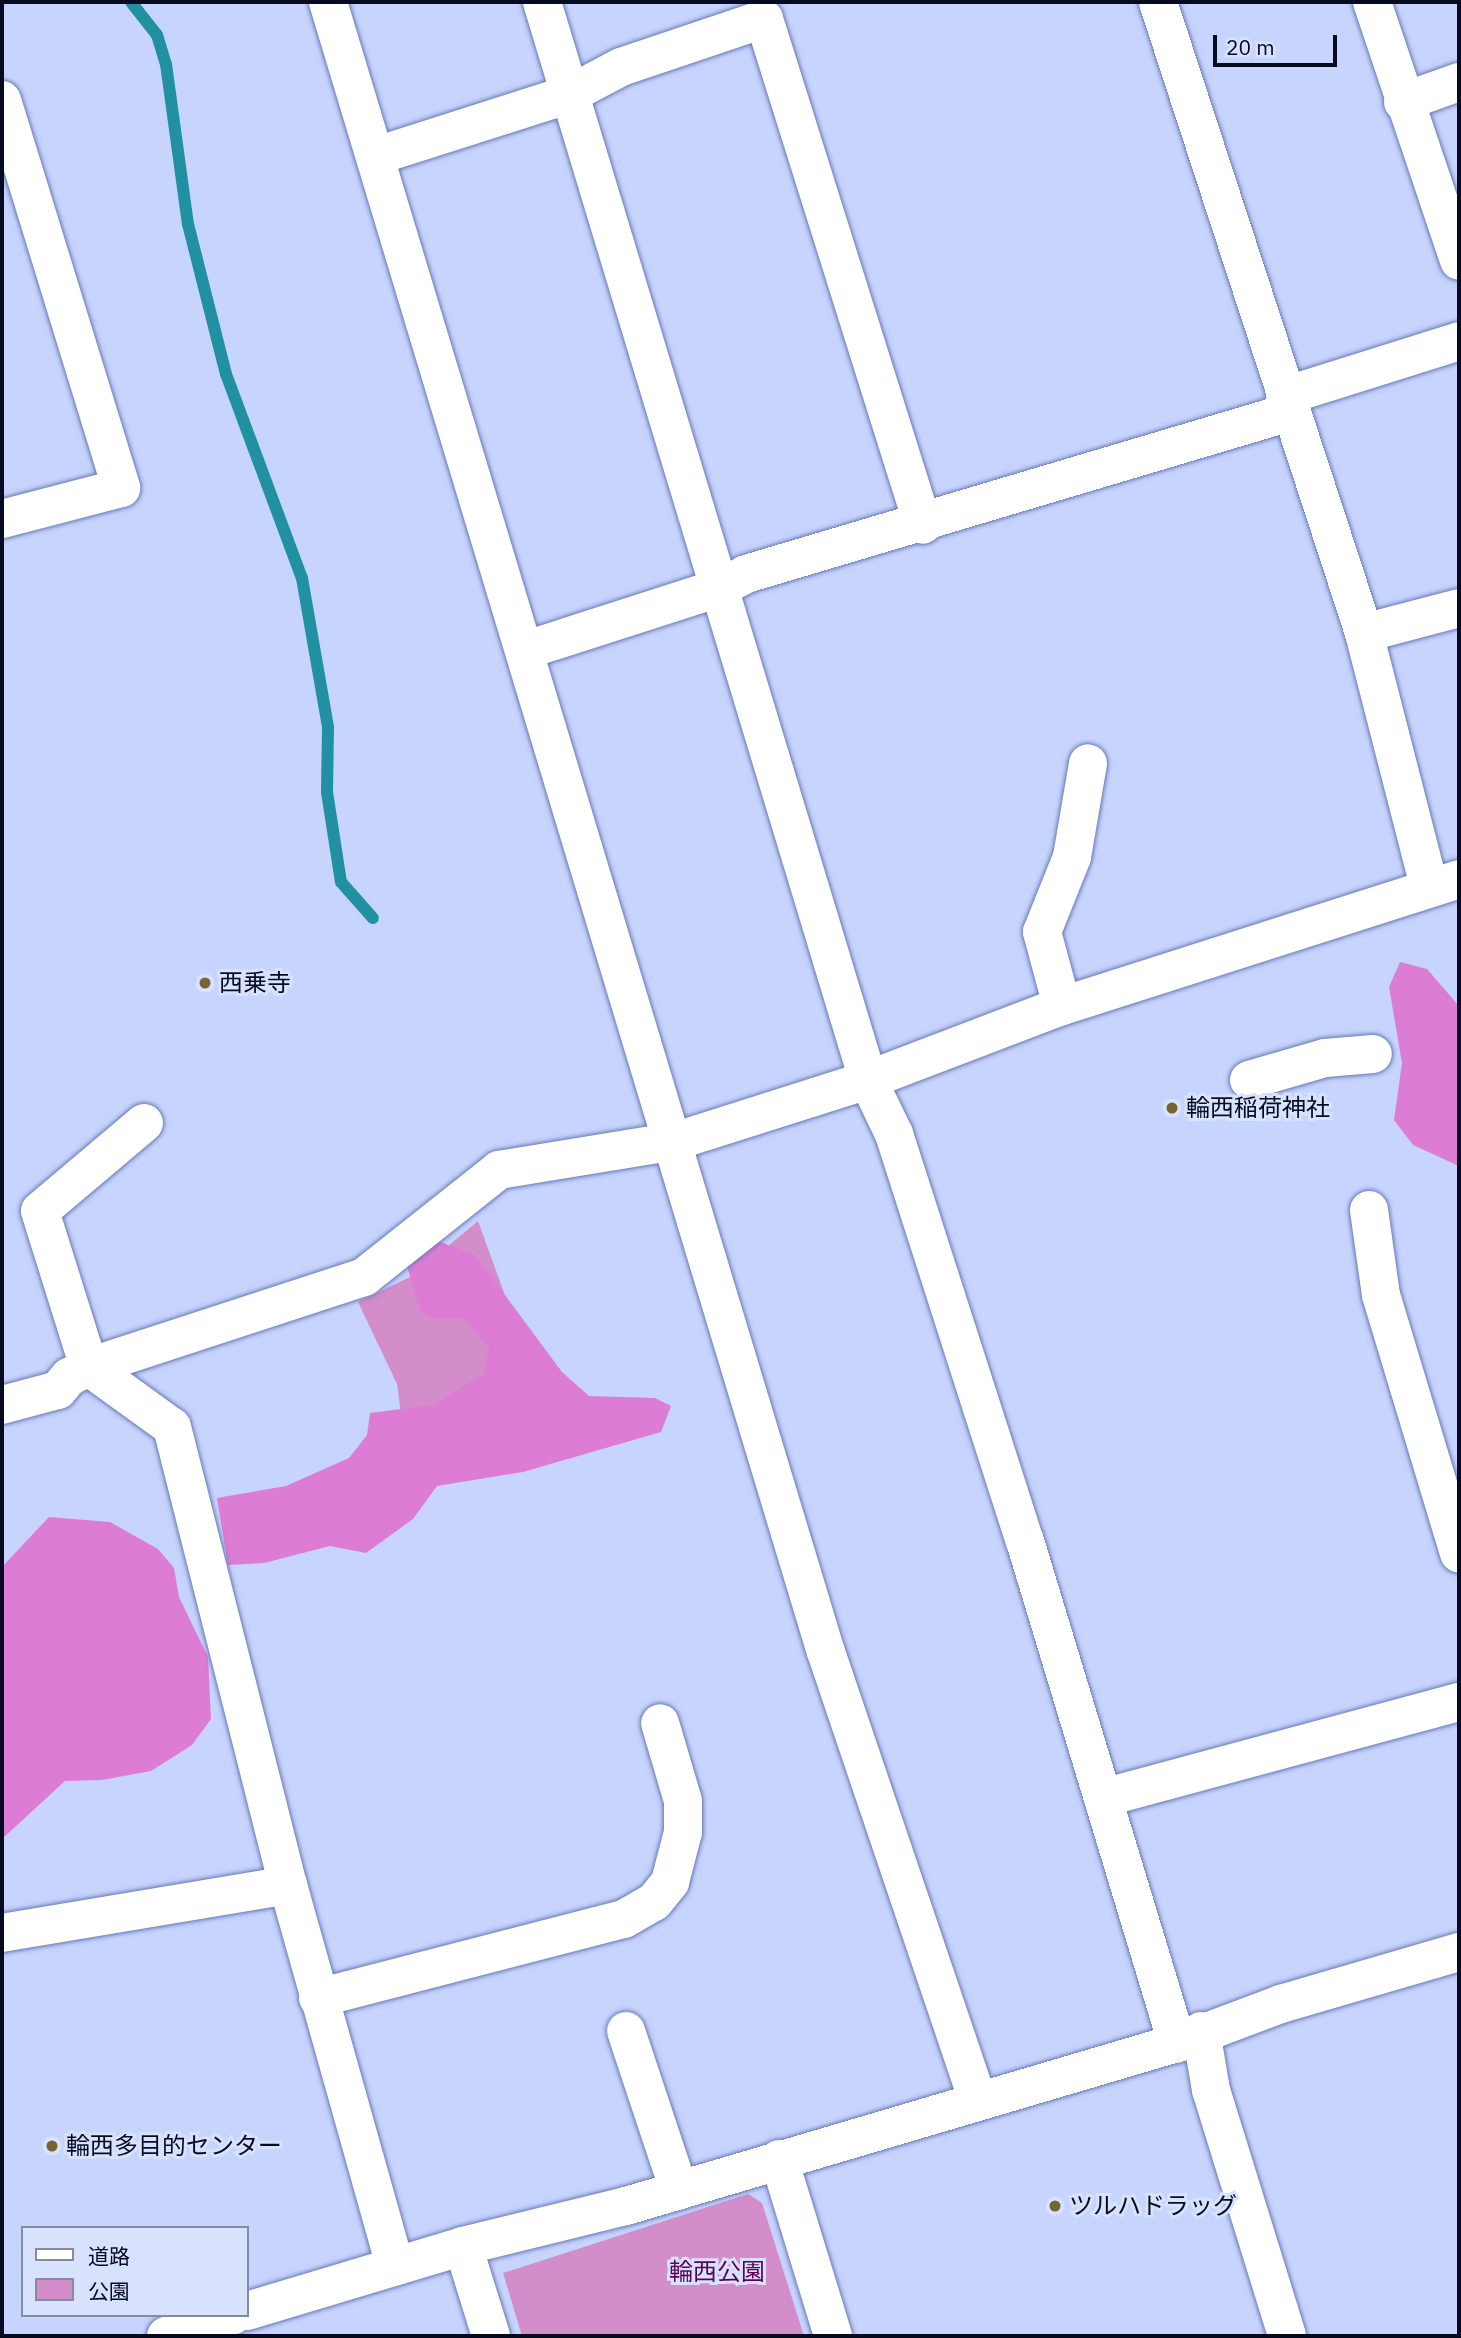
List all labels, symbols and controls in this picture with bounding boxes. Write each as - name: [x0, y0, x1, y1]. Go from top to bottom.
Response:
- scale bar: [1216, 21, 1340, 65]
- text: 20 m: [1226, 33, 1275, 61]
- place label: 西乗寺: [219, 969, 291, 997]
- marker: 西乗寺: [197, 975, 213, 991]
- place label: 輪西稲荷神社: [1186, 1094, 1330, 1122]
- marker: 輪西稲荷神社: [1164, 1100, 1180, 1116]
- place label: 輪西多目的センター: [66, 2132, 282, 2160]
- marker: 輪西多目的センター: [44, 2138, 60, 2154]
- place label: ツルハドラッグ: [1069, 2192, 1237, 2220]
- marker: ツルハドラッグ: [1047, 2198, 1063, 2214]
- legend: [21, 2226, 248, 2317]
- text: 道路: [88, 2242, 130, 2270]
- park label: 輪西公園: [669, 2258, 765, 2286]
- text: 公園: [88, 2277, 130, 2305]

